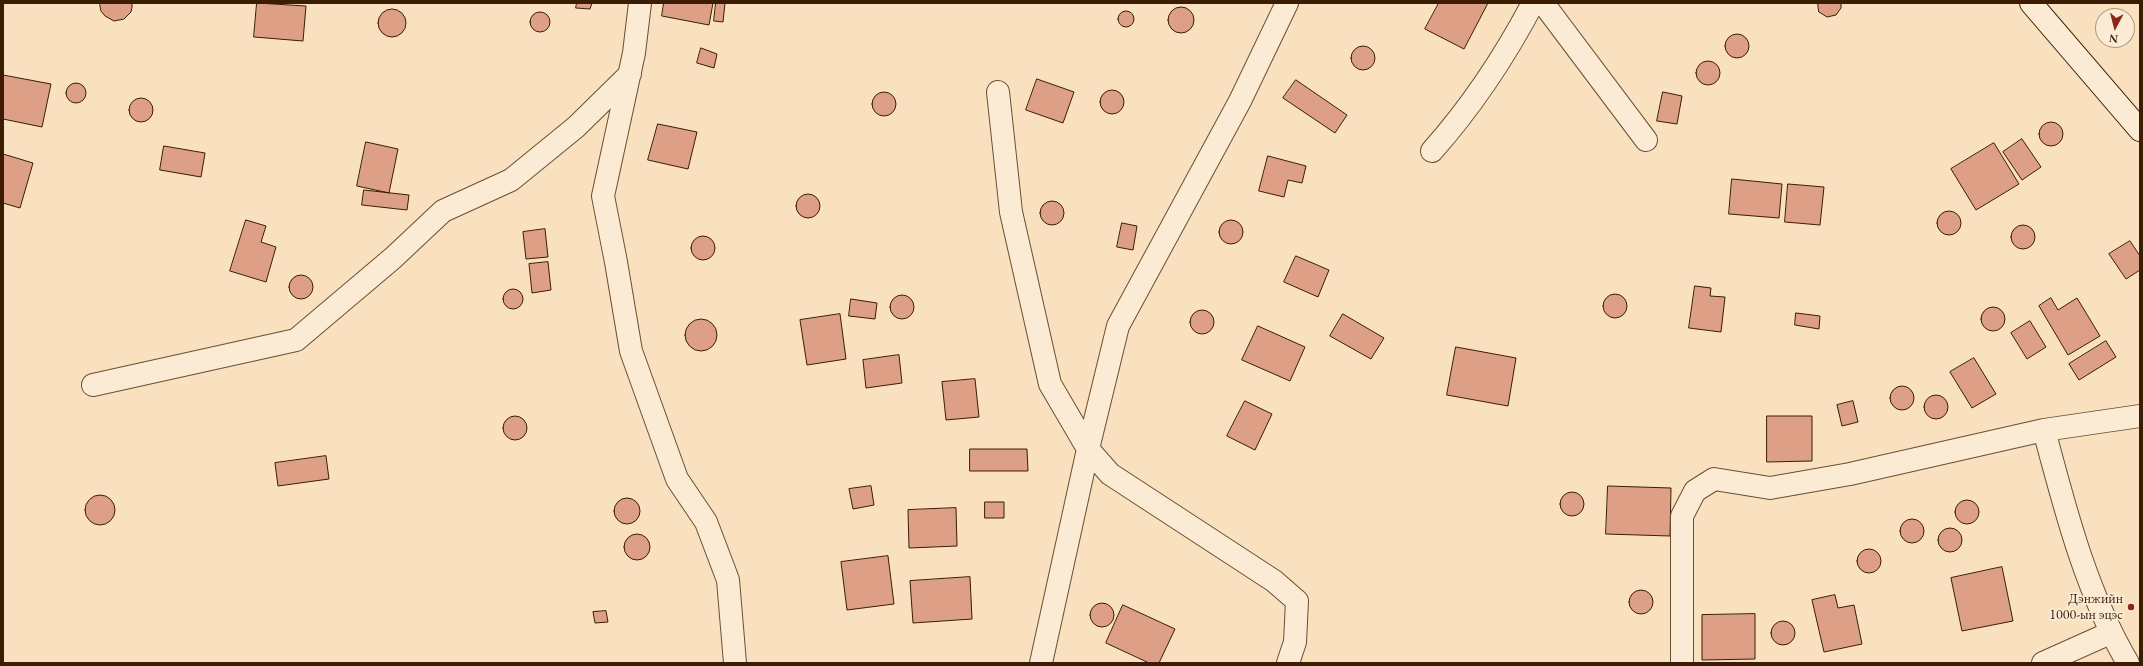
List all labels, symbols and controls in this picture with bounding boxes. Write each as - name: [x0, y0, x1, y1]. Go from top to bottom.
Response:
- north arrow: [2095, 8, 2135, 48]
- text: N: [2108, 31, 2119, 46]
- place label: Дэнжийн 1000-ын эцэс: [2049, 591, 2123, 624]
- marker: Дэнжийн 1000-ын эцэс: [2126, 602, 2136, 612]

